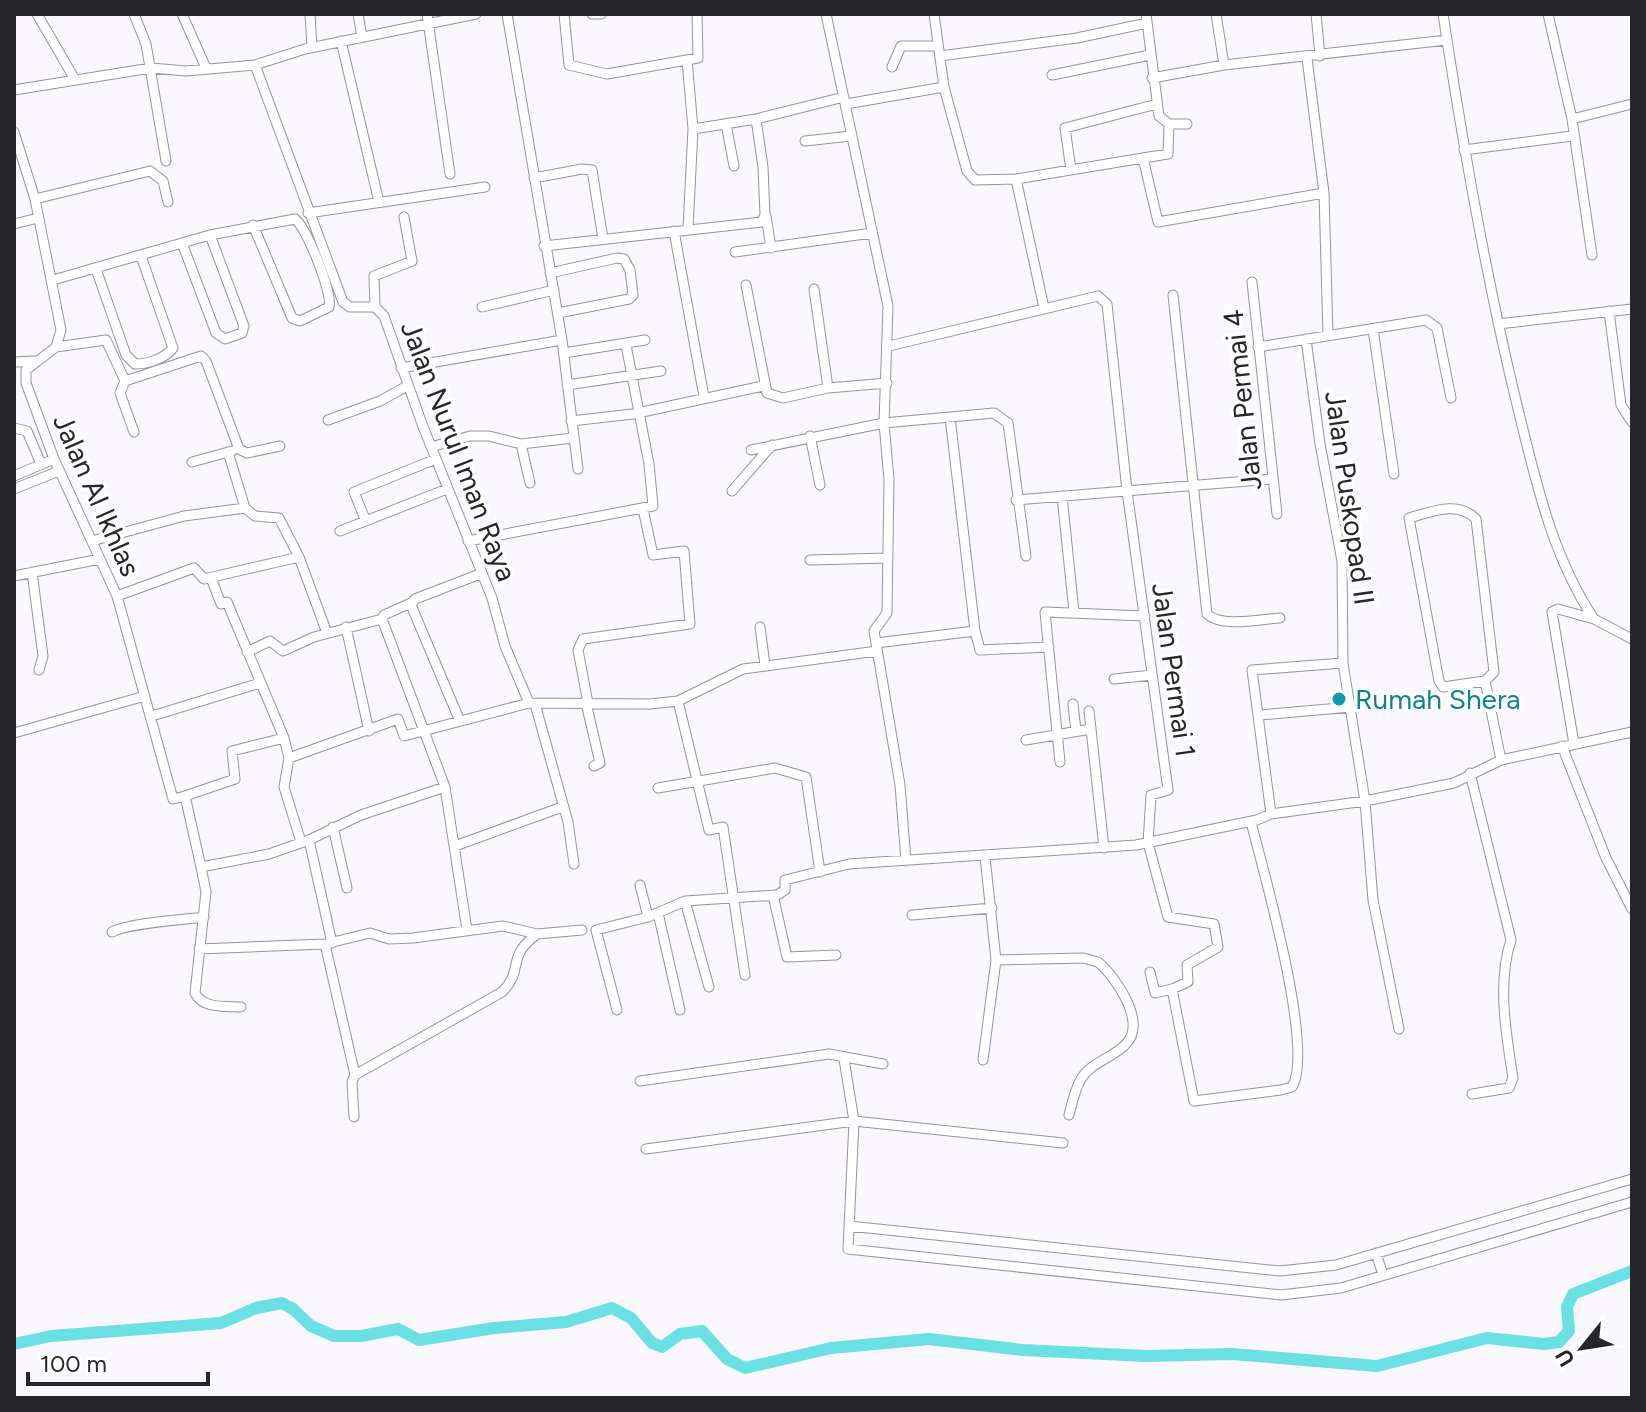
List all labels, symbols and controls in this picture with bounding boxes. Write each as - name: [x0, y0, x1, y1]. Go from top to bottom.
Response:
- street label: Jalan Permai 4: [1216, 308, 1268, 492]
- street label: Jalan Nurul Iman Raya: [394, 316, 524, 586]
- street label: Jalan Puskopad II: [1318, 389, 1382, 607]
- street label: Jalan Al Ikhlas: [46, 409, 148, 581]
- street label: Jalan Permai 1: [1145, 581, 1203, 759]
- place label: Rumah Shera: [1355, 682, 1521, 716]
- marker: Rumah Shera: [1330, 690, 1348, 708]
- north arrow: [1542, 1308, 1622, 1388]
- scale bar: [28, 1336, 208, 1386]
- text: U: [1550, 1344, 1581, 1371]
- text: 100 m: [40, 1349, 107, 1378]

